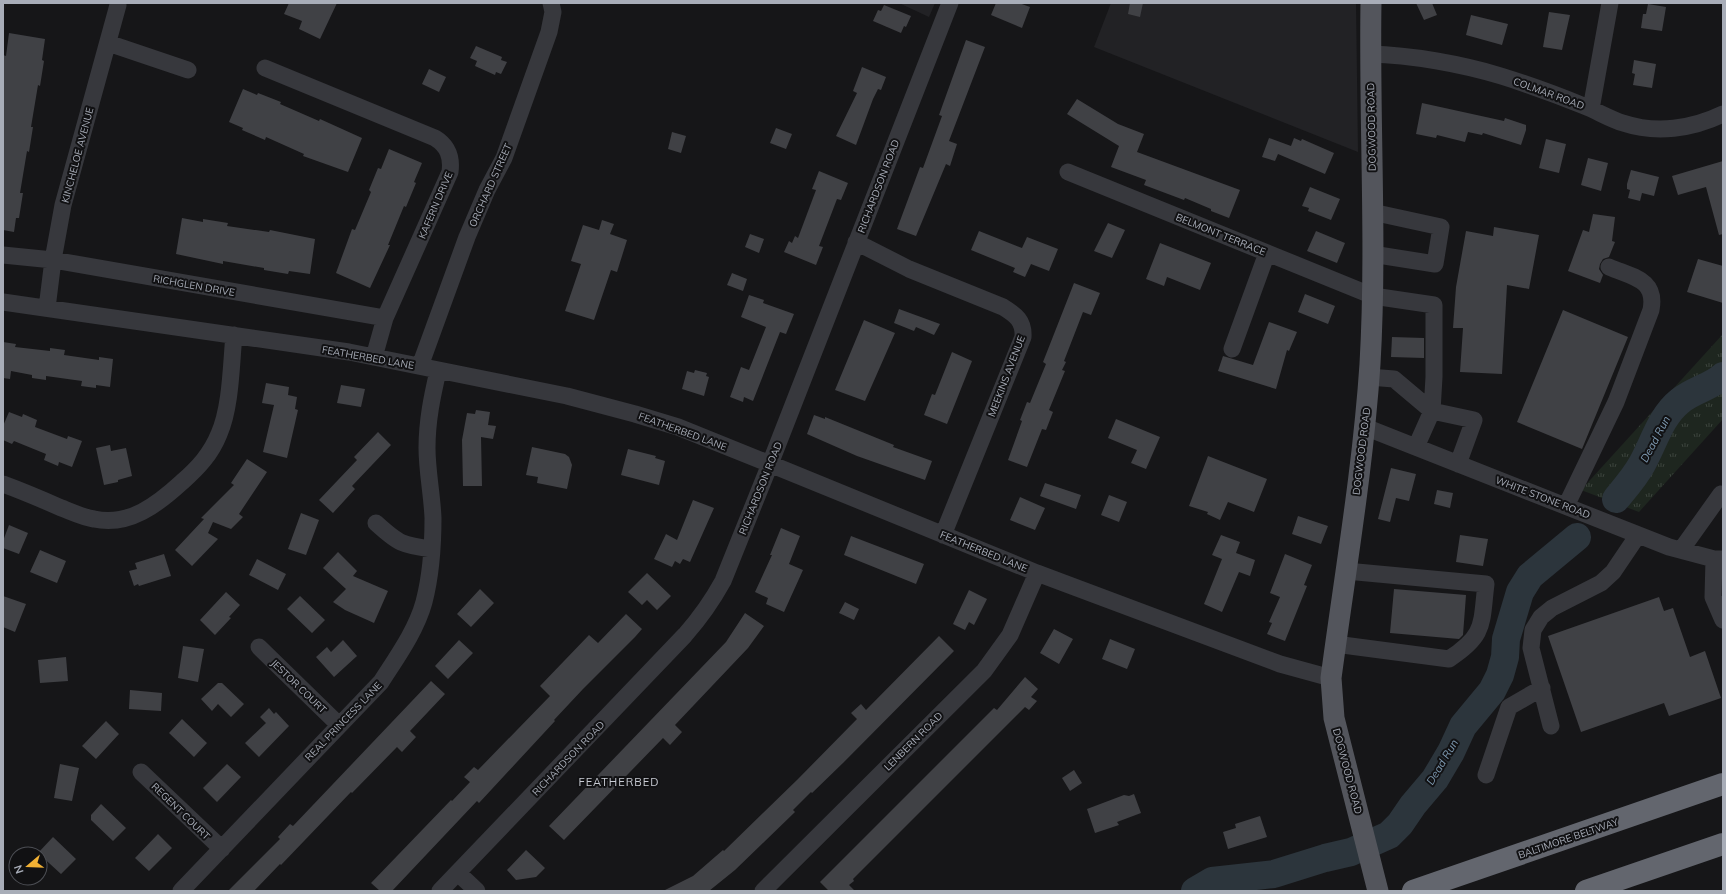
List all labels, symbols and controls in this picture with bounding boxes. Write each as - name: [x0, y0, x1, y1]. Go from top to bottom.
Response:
- street label: COLMAR ROAD: [1512, 75, 1586, 112]
- street label: DOGWOOD ROAD: [1364, 83, 1379, 171]
- street label: KINCHELOE AVENUE: [58, 106, 97, 204]
- street label: RICHARDSON ROAD: [855, 138, 902, 235]
- street label: ORCHARD STREET: [466, 141, 515, 229]
- street label: KAFERN DRIVE: [415, 170, 456, 241]
- street label: BELMONT TERRACE: [1174, 210, 1268, 259]
- street label: RICHGLEN DRIVE: [152, 272, 236, 299]
- street label: MEEKINS AVENUE: [985, 334, 1028, 419]
- street label: FEATHERBED LANE: [321, 343, 415, 372]
- street label: DOGWOOD ROAD: [1350, 407, 1373, 496]
- street label: FEATHERBED LANE: [637, 409, 729, 454]
- water label: Dead Run: [1637, 413, 1673, 465]
- street label: RICHARDSON ROAD: [736, 440, 785, 537]
- street label: WHITE STONE ROAD: [1494, 473, 1592, 522]
- street label: FEATHERBED LANE: [938, 528, 1030, 575]
- street label: JESTOR COURT: [268, 657, 329, 716]
- street label: REAL PRINCESS LANE: [302, 679, 385, 764]
- street label: LENBERN ROAD: [881, 709, 945, 773]
- street label: RICHARDSON ROAD: [529, 718, 607, 798]
- street label: DOGWOOD ROAD: [1330, 727, 1365, 815]
- water label: Dead Run: [1423, 737, 1461, 787]
- district label: FEATHERBED: [578, 775, 660, 789]
- street label: REGENT COURT: [149, 780, 213, 843]
- street label: BALTIMORE BELTWAY: [1516, 815, 1621, 862]
- north arrow: [8, 846, 48, 886]
- text: N: [11, 863, 27, 875]

